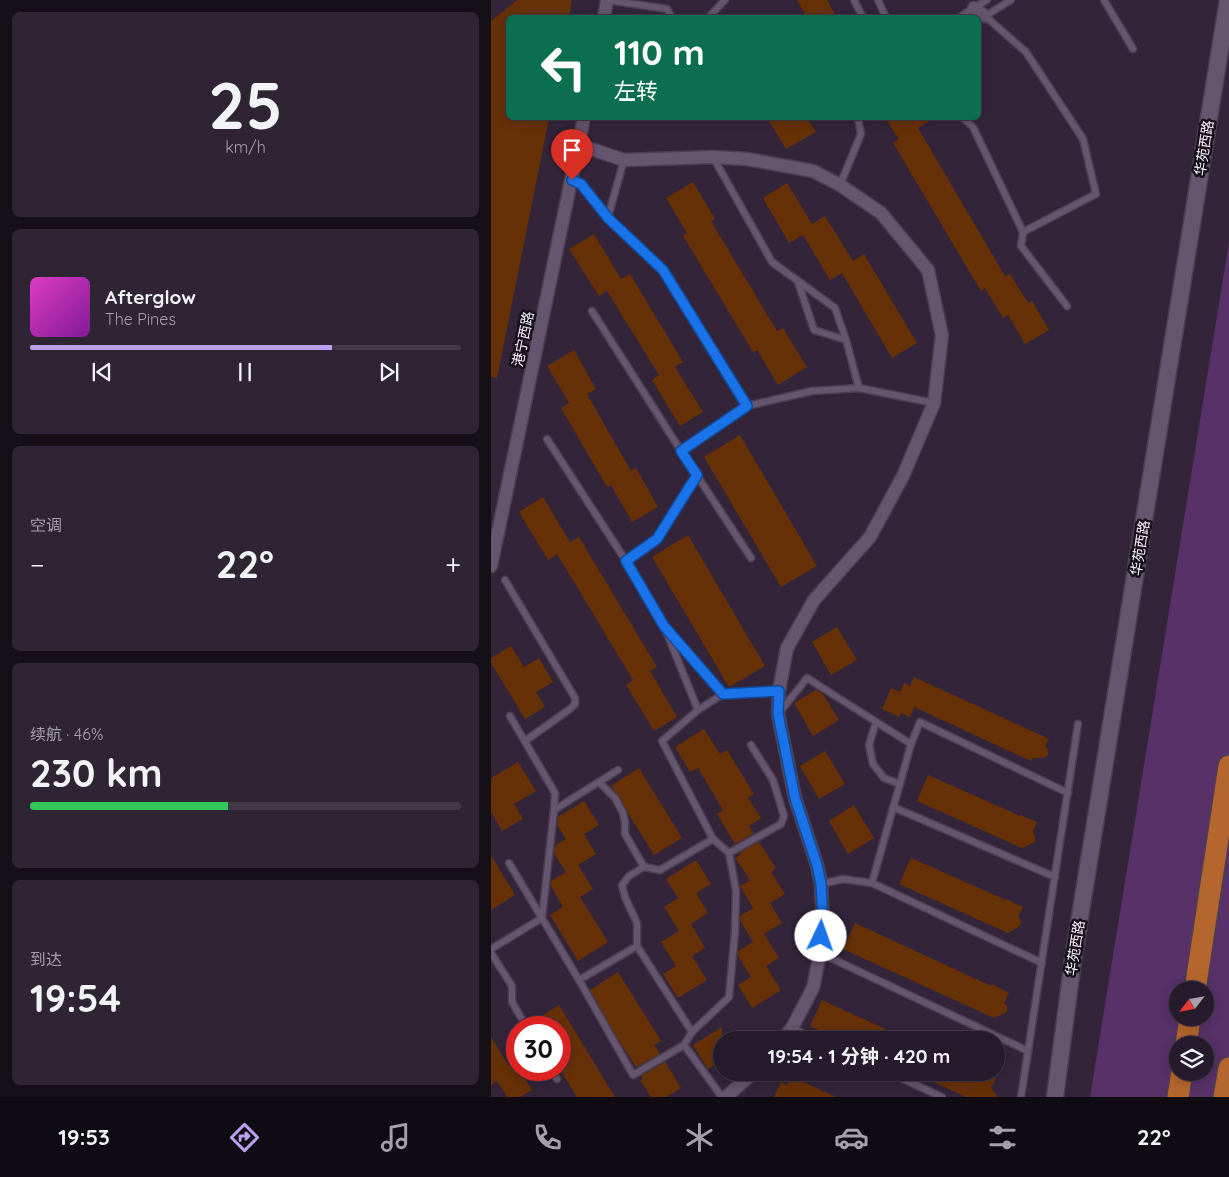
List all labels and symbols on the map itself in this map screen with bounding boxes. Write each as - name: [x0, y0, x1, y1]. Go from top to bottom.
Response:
- street label: 华苑西路: [1191, 119, 1217, 177]
- pin: [551, 129, 593, 180]
- street label: 港宁西路: [508, 310, 538, 368]
- street label: 华苑西路: [1127, 519, 1153, 577]
- position arrow: [794, 909, 846, 961]
- street label: 华苑西路: [1062, 919, 1088, 977]
- north arrow: [1169, 981, 1213, 1026]
- speed limit sign: 30: [506, 1016, 571, 1081]

